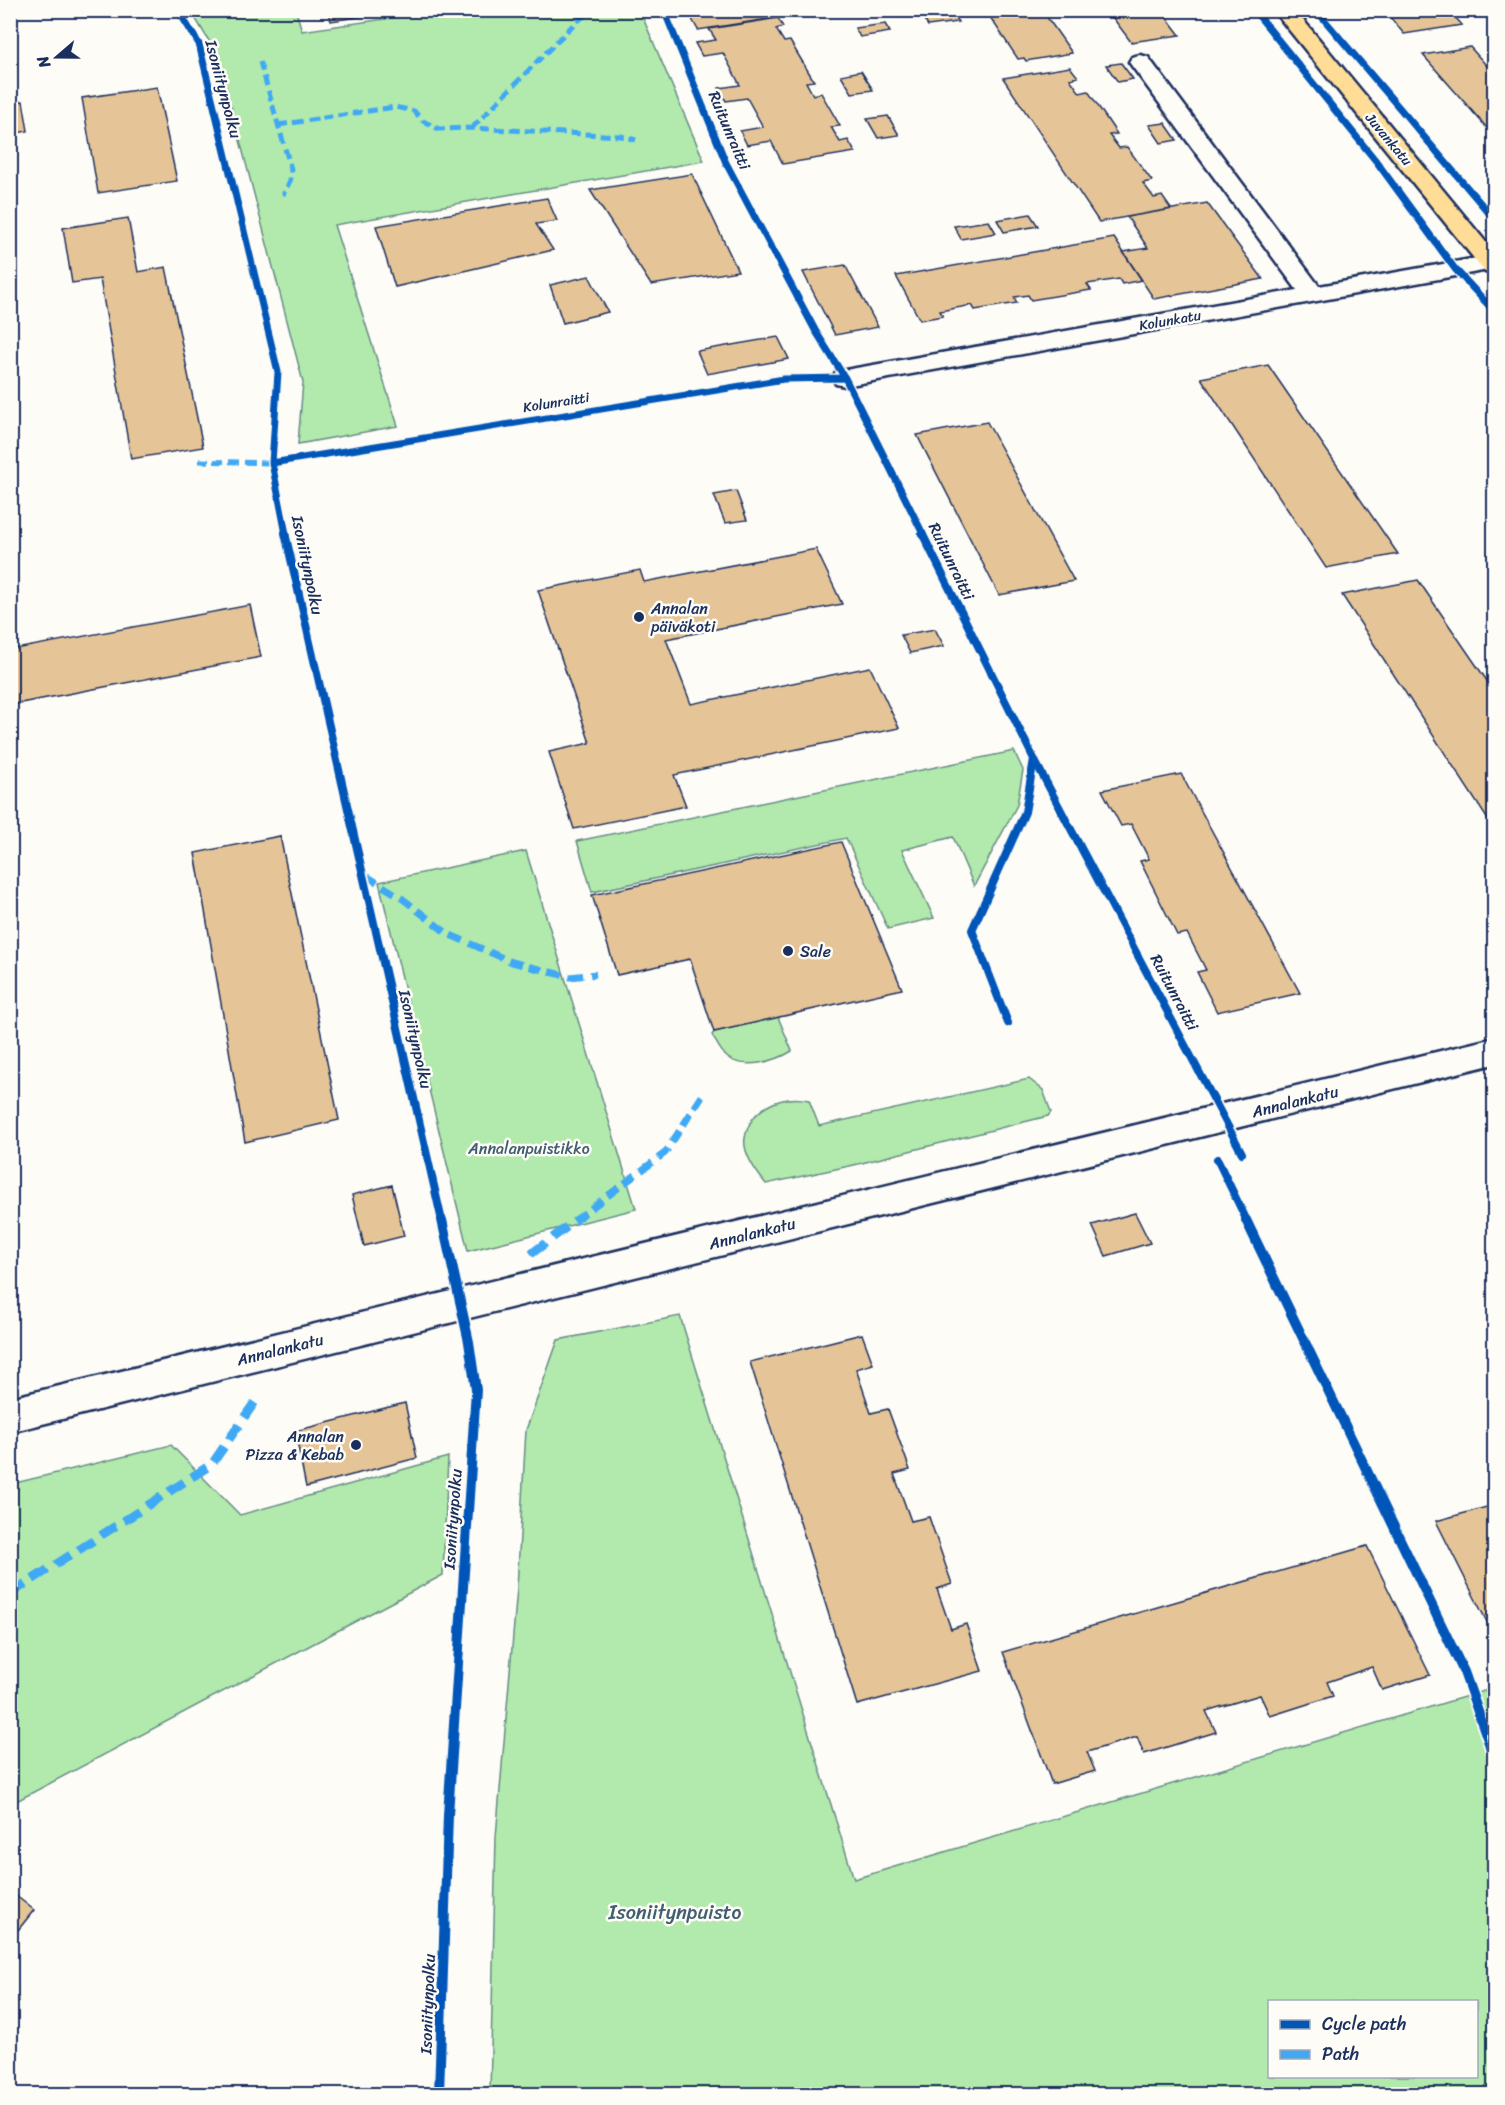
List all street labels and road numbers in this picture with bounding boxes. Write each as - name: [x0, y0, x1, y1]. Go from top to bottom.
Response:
- street label: Isoniitynpolku: [196, 36, 251, 142]
- street label: Ruitunraitti: [700, 86, 759, 175]
- street label: Juvankatu: [1358, 106, 1419, 172]
- street label: Kolunkatu: [1137, 303, 1204, 338]
- street label: Kolunraitti: [521, 385, 592, 420]
- street label: Isoniitynpolku: [283, 512, 332, 618]
- street label: Ruitunraitti: [920, 517, 983, 606]
- street label: Ruitunraitti: [1142, 949, 1207, 1036]
- street label: Isoniitynpolku: [390, 986, 441, 1092]
- street label: Annalankatu: [1248, 1077, 1342, 1127]
- street label: Annalankatu: [705, 1209, 799, 1259]
- street label: Annalankatu: [233, 1325, 327, 1375]
- street label: Isoniitynpolku: [434, 1467, 471, 1571]
- street label: Isoniitynpolku: [411, 1953, 444, 2056]

